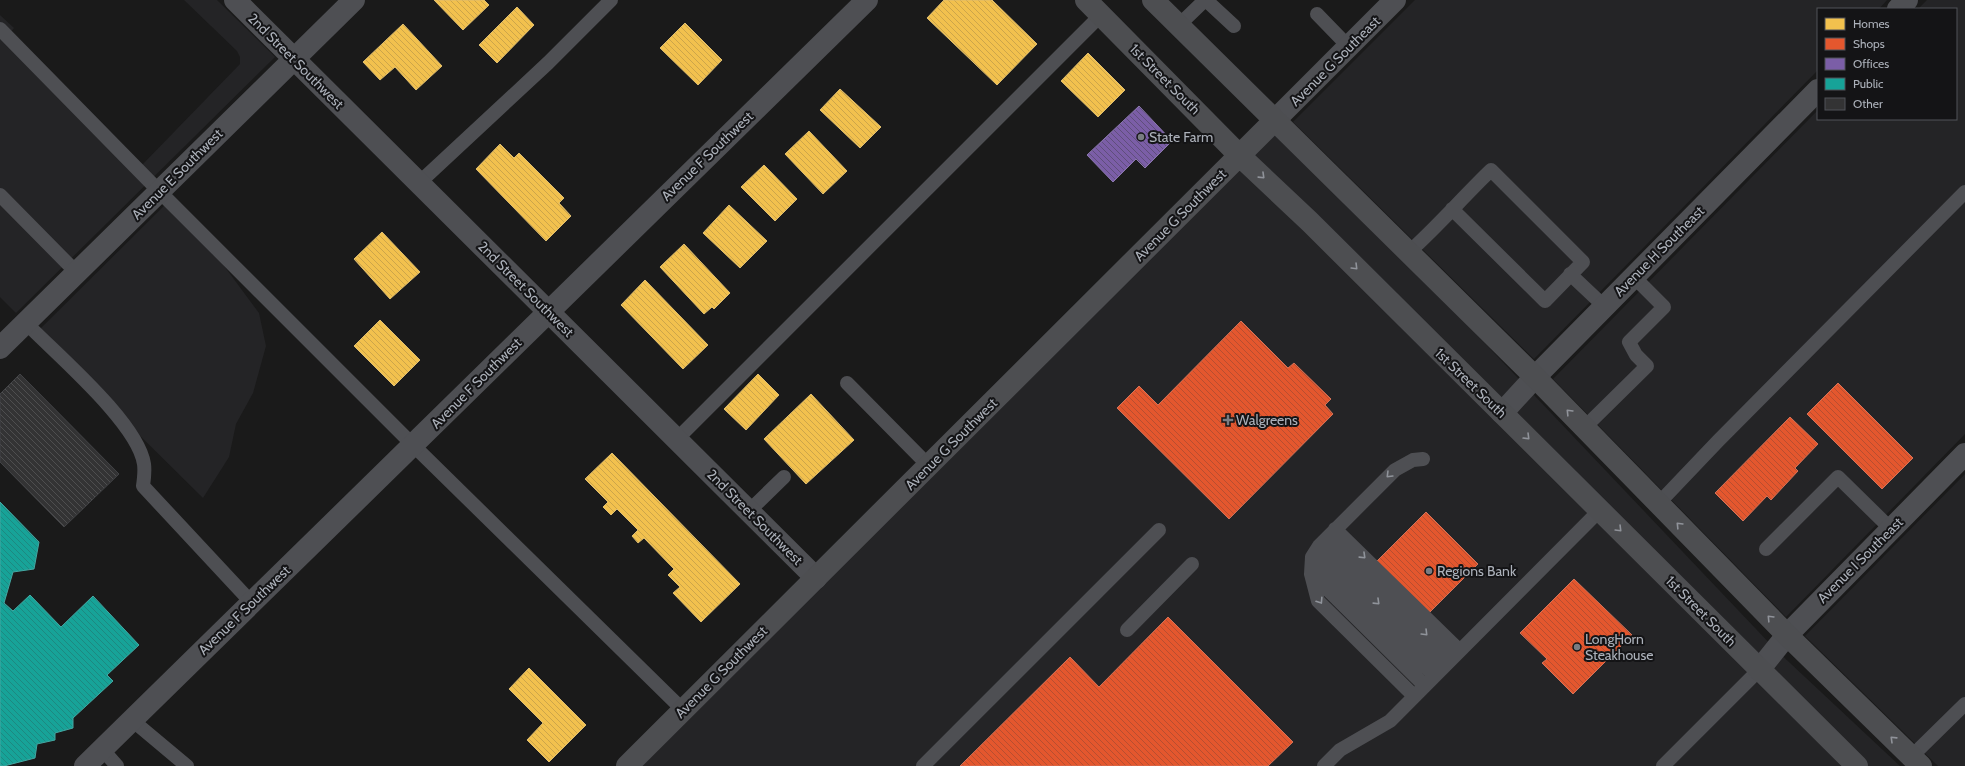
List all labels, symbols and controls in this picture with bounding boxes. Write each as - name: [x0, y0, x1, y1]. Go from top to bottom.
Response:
- legend: [1817, 8, 1957, 120]
- street label: 2nd Street Southwest: [244, 9, 348, 113]
- street label: Avenue G Southeast: [1286, 12, 1384, 110]
- text: Homes: [1853, 16, 1890, 31]
- text: Shops: [1853, 36, 1885, 51]
- street label: 1st Street South: [1126, 40, 1204, 118]
- text: Offices: [1853, 56, 1889, 71]
- text: Public: [1853, 76, 1884, 91]
- text: Other: [1853, 96, 1883, 111]
- street label: Avenue F Southwest: [657, 107, 757, 205]
- street label: Avenue E Southwest: [128, 124, 227, 223]
- place label: State Farm: [1149, 128, 1213, 146]
- marker: State Farm: [1136, 132, 1146, 142]
- street label: Avenue G Southwest: [1130, 165, 1230, 265]
- one-way arrow: [1257, 171, 1265, 179]
- street label: Avenue H Southeast: [1610, 202, 1708, 300]
- street label: 2nd Street Southwest: [474, 237, 578, 341]
- one-way arrow: [1350, 262, 1358, 270]
- street label: Avenue F Southwest: [427, 334, 525, 432]
- street label: 1st Street South: [1431, 344, 1511, 422]
- street label: Avenue G Southwest: [901, 394, 1001, 494]
- one-way arrow: [1566, 409, 1574, 417]
- place label: Walgreens: [1236, 411, 1298, 429]
- marker: Walgreens: [1223, 415, 1233, 425]
- one-way arrow: [1522, 432, 1530, 440]
- street label: 2nd Street Southwest: [703, 465, 807, 569]
- one-way arrow: [1386, 470, 1394, 478]
- street label: Avenue I Southeast: [1813, 513, 1907, 607]
- one-way arrow: [1676, 522, 1684, 530]
- one-way arrow: [1614, 524, 1622, 532]
- one-way arrow: [1358, 551, 1366, 559]
- street label: Avenue F Southwest: [194, 561, 294, 659]
- place label: Regions Bank: [1437, 562, 1517, 580]
- marker: Regions Bank: [1424, 566, 1434, 576]
- street label: 1st Street South: [1662, 572, 1740, 650]
- one-way arrow: [1316, 596, 1323, 603]
- one-way arrow: [1372, 597, 1380, 605]
- one-way arrow: [1767, 615, 1775, 623]
- street label: Avenue G Southwest: [671, 622, 771, 722]
- one-way arrow: [1420, 628, 1428, 636]
- place label: LongHorn Steakhouse: [1585, 630, 1653, 664]
- marker: LongHorn Steakhouse: [1572, 642, 1582, 652]
- one-way arrow: [1890, 736, 1898, 744]

